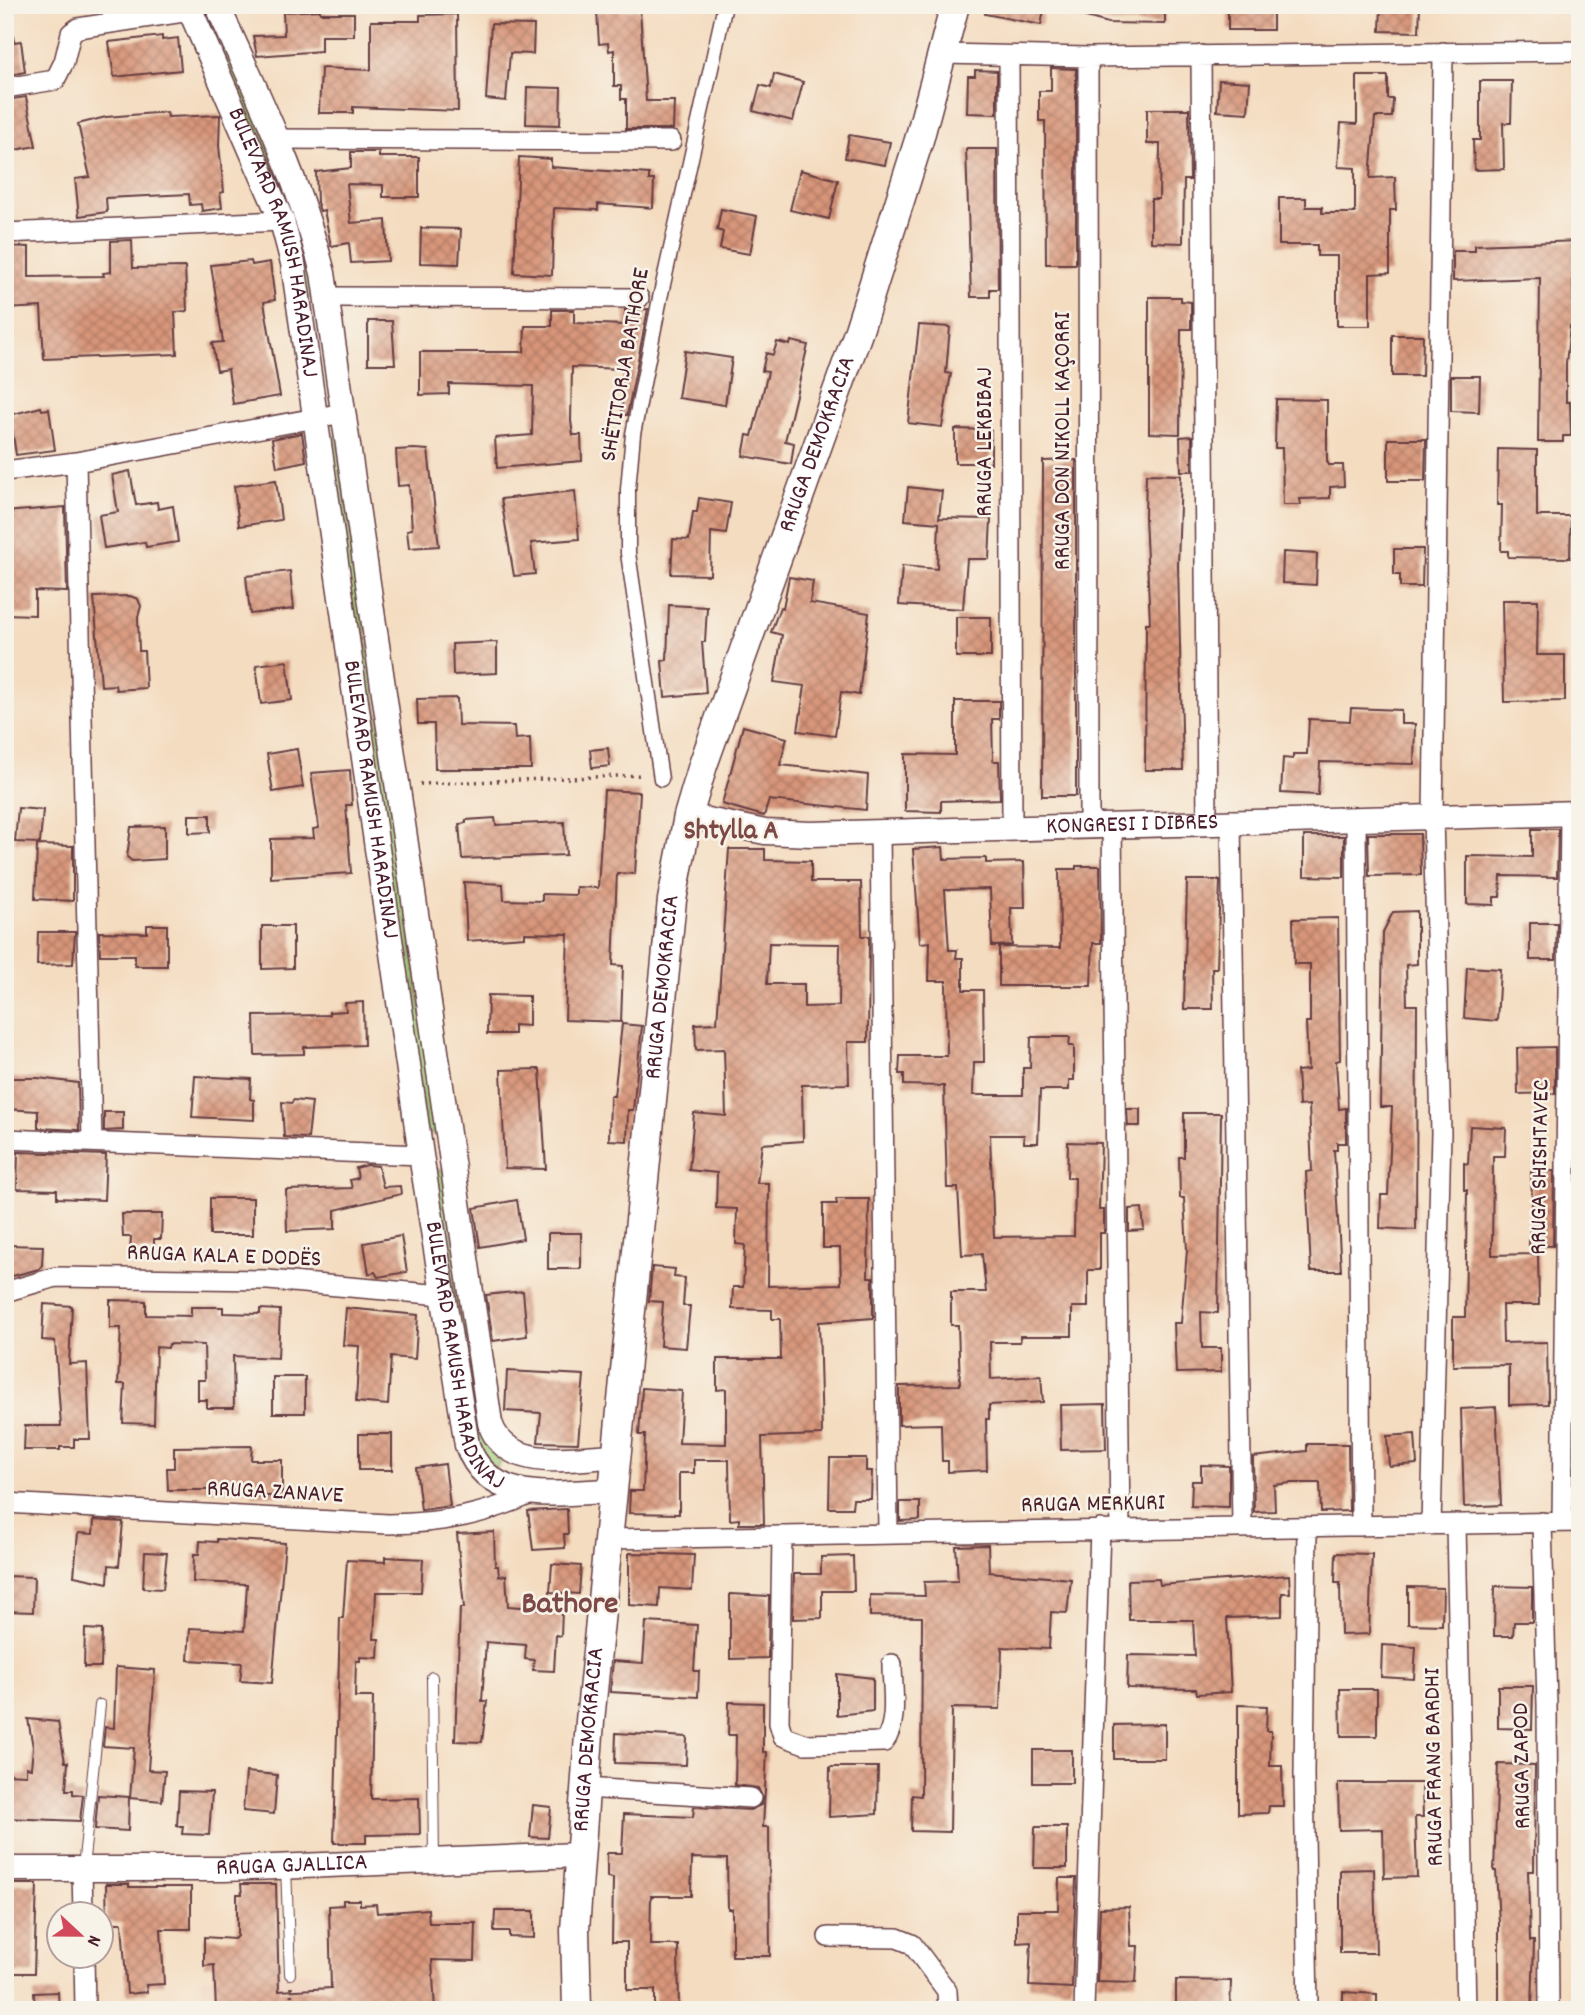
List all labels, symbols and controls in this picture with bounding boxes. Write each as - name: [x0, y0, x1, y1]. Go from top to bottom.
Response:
- street label: BULEVARD RAMUSH HARADINAJ: [218, 102, 326, 380]
- street label: SHËTITORJA BATHORE: [592, 265, 660, 464]
- street label: RRUGA DON NIKOLL KAÇORRI: [1047, 311, 1081, 570]
- street label: RRUGA DEMOKRACIA: [771, 351, 865, 537]
- street label: RRUGA LEKBIBAJ: [969, 367, 1003, 517]
- street label: BULEVARD RAMUSH HARADINAJ: [333, 658, 407, 941]
- street label: KONGRESI I DIBRES: [1046, 806, 1219, 845]
- district label: Shtylla A: [683, 813, 779, 853]
- street label: RRUGA DEMOKRACIA: [637, 893, 689, 1081]
- street label: RRUGA SHISHTAVEC: [1522, 1079, 1560, 1255]
- street label: BULEVARD RAMUSH HARADINAJ: [415, 1219, 510, 1500]
- street label: RRUGA KALA E DODËS: [126, 1237, 322, 1277]
- street label: RRUGA ZANAVE: [206, 1472, 344, 1514]
- street label: RRUGA MERKURI: [1021, 1487, 1166, 1523]
- district label: Bathore: [522, 1583, 618, 1629]
- street label: RRUGA DEMOKRACIA: [565, 1646, 614, 1833]
- street label: RRUGA FRANG BARDHI: [1416, 1667, 1454, 1867]
- street label: RRUGA ZAPOD: [1505, 1703, 1541, 1829]
- street label: RRUGA GJALLICA: [216, 1846, 368, 1886]
- north arrow: [46, 1899, 116, 1969]
- text: N: [78, 1931, 107, 1949]

